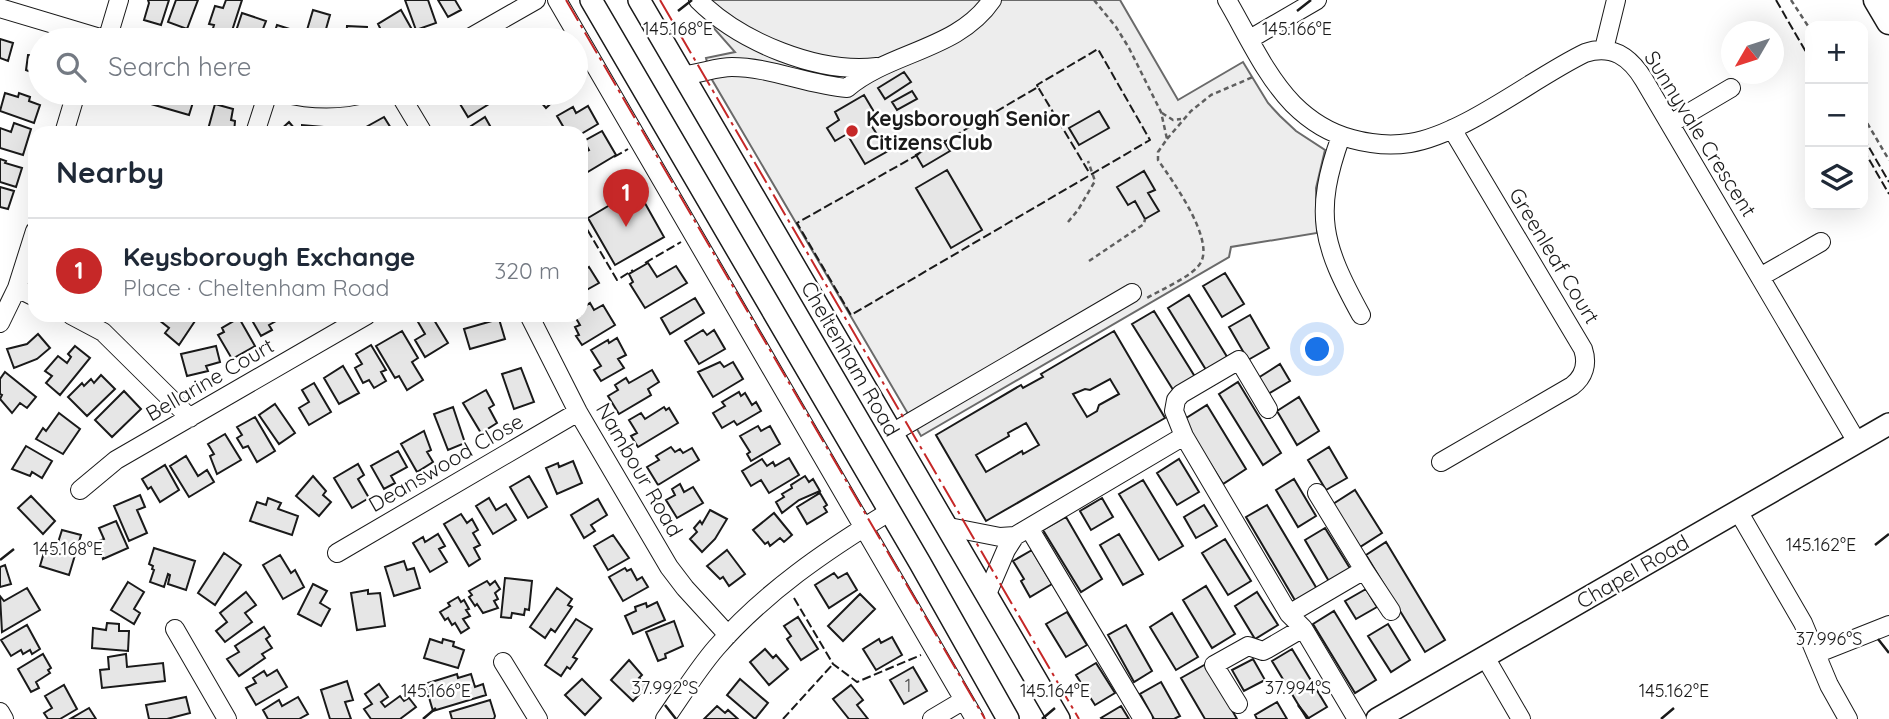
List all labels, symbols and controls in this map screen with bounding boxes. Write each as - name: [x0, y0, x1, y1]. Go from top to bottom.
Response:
- text: 145.168°E: [643, 17, 713, 40]
- text: 145.166°E: [1262, 17, 1332, 40]
- north arrow: [1721, 21, 1784, 84]
- map controls: [1805, 21, 1868, 210]
- button: +: [1805, 21, 1868, 84]
- search box: [28, 28, 588, 105]
- street label: Sunnyvale Crescent: [1639, 46, 1762, 221]
- icon: search: [52, 48, 90, 86]
- text: Search here: [108, 50, 252, 83]
- button: −: [1805, 84, 1868, 147]
- place label: Keysborough Senior Citizens Club: [866, 105, 1070, 155]
- marker: Keysborough Senior Citizens Club: [844, 123, 860, 139]
- button: layers: [1805, 147, 1868, 210]
- text: Nearby: [56, 153, 164, 191]
- pin: 1: [603, 169, 649, 227]
- street label: Greenleaf Court: [1504, 183, 1606, 328]
- text: Keysborough Exchange: [123, 240, 415, 273]
- text: 1: [75, 256, 83, 285]
- text: 320 m: [494, 256, 560, 285]
- text: Place · Cheltenham Road: [123, 273, 389, 302]
- street label: Cheltenham Road: [796, 276, 906, 441]
- street label: Bellarine Court: [141, 332, 278, 426]
- your location: [1300, 332, 1334, 366]
- street label: Nambour Road: [591, 398, 689, 541]
- street label: Deanswood Close: [364, 407, 527, 517]
- street label: Chapel Road: [1572, 528, 1693, 614]
- text: 145.162°E: [1786, 533, 1856, 556]
- text: 145.168°E: [33, 537, 103, 560]
- text: 37.996°S: [1796, 627, 1862, 650]
- house number: 1: [905, 674, 911, 697]
- text: 37.992°S: [632, 676, 698, 699]
- text: 37.994°S: [1265, 676, 1331, 699]
- text: 145.166°E: [401, 679, 471, 702]
- text: 145.164°E: [1020, 679, 1090, 702]
- text: 145.162°E: [1639, 679, 1709, 702]

